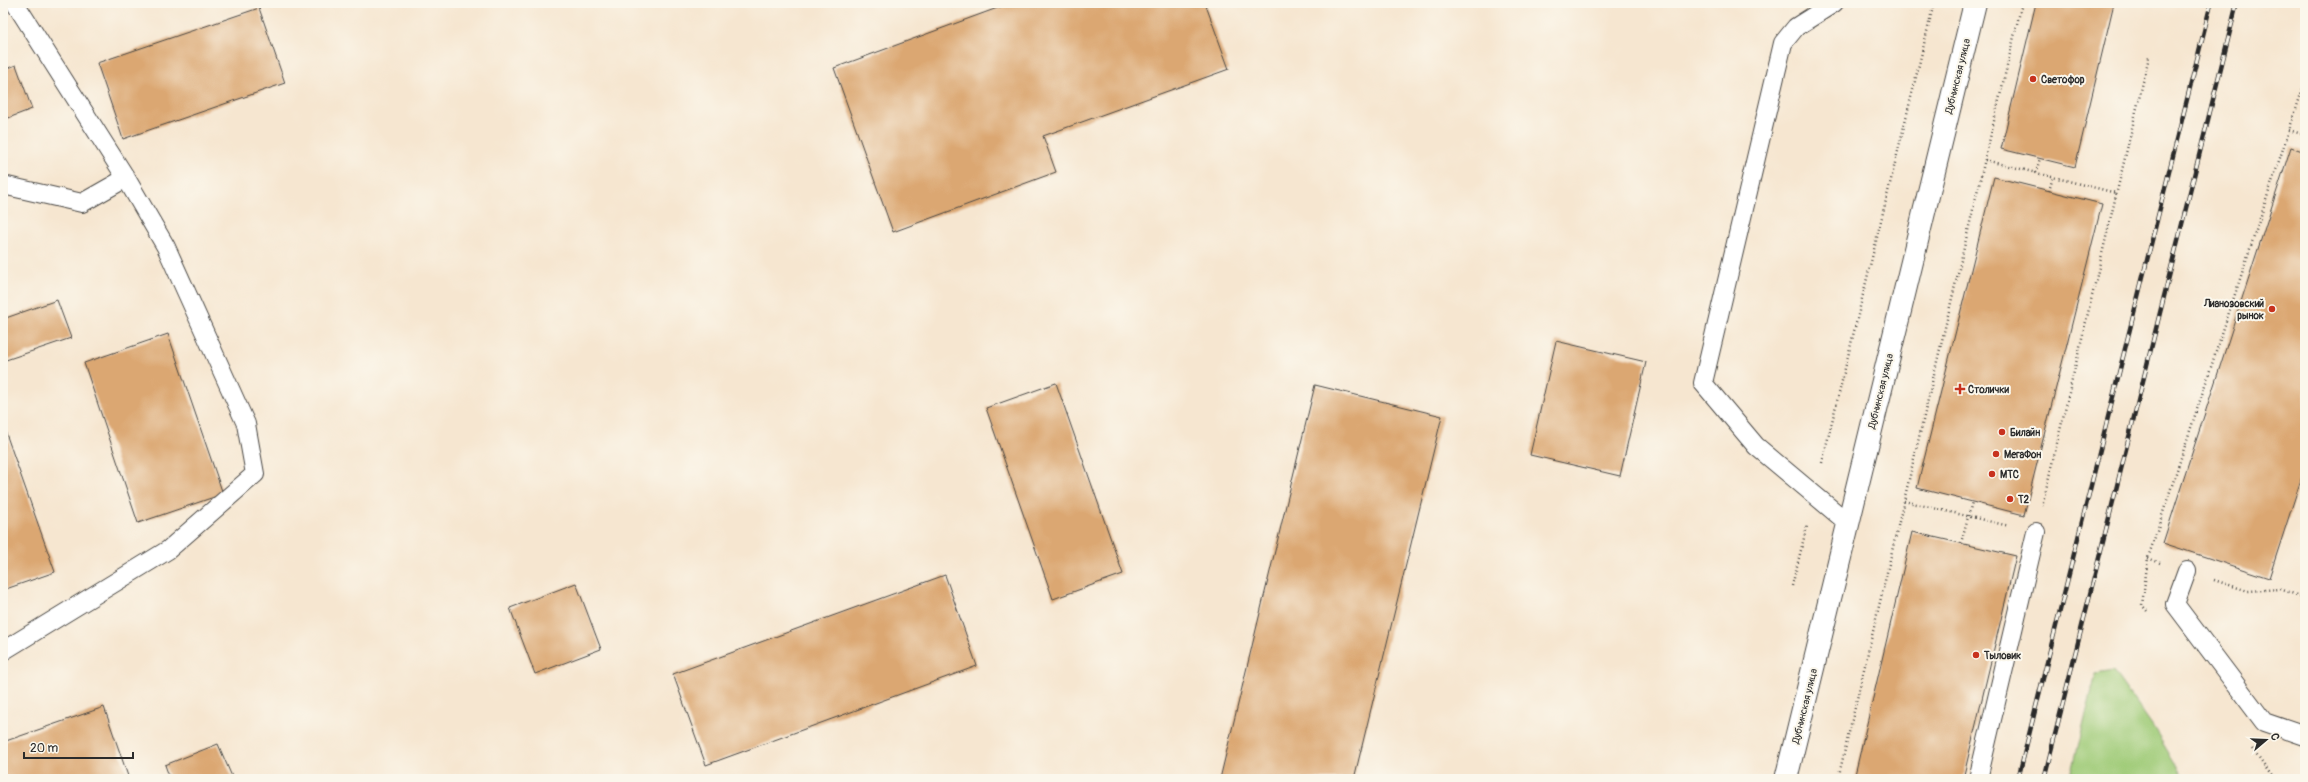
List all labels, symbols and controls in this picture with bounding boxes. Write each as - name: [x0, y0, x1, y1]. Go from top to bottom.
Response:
- street label: Дубнинская улица: [1943, 37, 1973, 116]
- marker: Светофор: [2028, 74, 2038, 84]
- place label: Светофор: [2041, 74, 2085, 86]
- place label: Лианозовский рынок: [2203, 298, 2265, 322]
- marker: Лианозовский рынок: [2267, 304, 2277, 314]
- street label: Дубнинская улица: [1866, 352, 1896, 431]
- marker: Столички: [1955, 384, 1965, 394]
- place label: Столички: [1968, 384, 2009, 396]
- marker: Билайн: [1997, 427, 2007, 437]
- place label: Билайн: [2010, 427, 2040, 439]
- marker: МегаФон: [1991, 449, 2001, 459]
- place label: МегаФон: [2004, 449, 2041, 461]
- marker: МТС: [1987, 469, 1997, 479]
- place label: МТС: [2000, 469, 2019, 481]
- marker: T2: [2005, 494, 2015, 504]
- place label: T2: [2017, 494, 2030, 506]
- marker: Тыловик: [1971, 650, 1981, 660]
- place label: Тыловик: [1983, 650, 2022, 662]
- street label: Дубнинская улица: [1790, 667, 1820, 746]
- north arrow: [2246, 720, 2286, 760]
- text: С: [2268, 732, 2282, 742]
- scale bar: [24, 734, 133, 760]
- text: 20 m: [30, 741, 59, 756]

